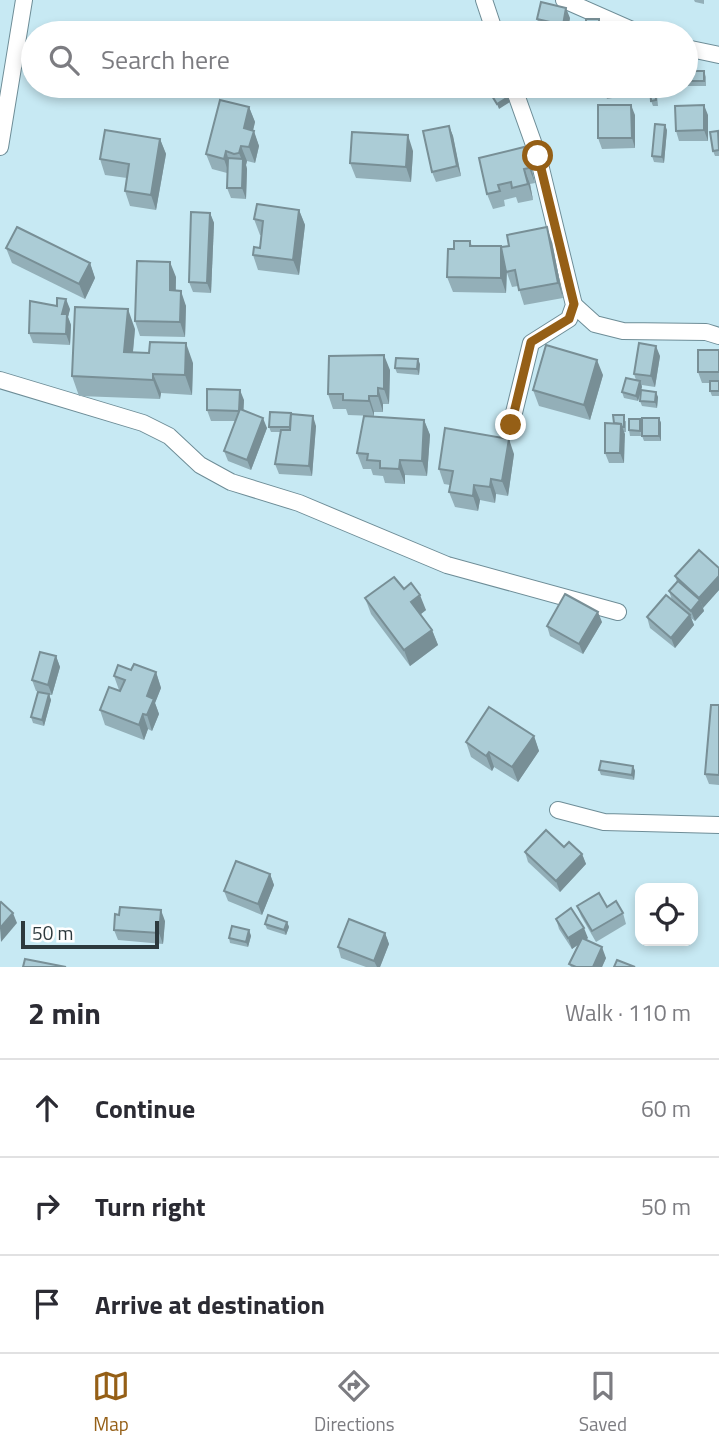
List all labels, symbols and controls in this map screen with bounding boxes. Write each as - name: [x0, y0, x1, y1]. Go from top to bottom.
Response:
- search box: [21, 21, 698, 98]
- text: Search here: [101, 40, 230, 79]
- icon: search: [45, 41, 83, 79]
- route start: [522, 140, 553, 171]
- route end: [495, 409, 526, 440]
- map controls: [635, 883, 698, 946]
- button: locate: [635, 883, 698, 946]
- scale bar: [21, 918, 159, 950]
- text: 50 m: [32, 918, 73, 947]
- text: 2 min: [28, 990, 101, 1036]
- text: Walk · 110 m: [565, 995, 691, 1030]
- icon: ahead: [28, 1089, 66, 1127]
- text: Continue: [95, 1089, 195, 1128]
- text: 60 m: [641, 1091, 691, 1126]
- icon: right: [28, 1187, 66, 1225]
- text: Turn right: [95, 1187, 206, 1226]
- text: 50 m: [641, 1189, 691, 1224]
- icon: arrive: [28, 1285, 66, 1323]
- text: Arrive at destination: [95, 1285, 325, 1324]
- tab: Map: [92, 1367, 130, 1438]
- tab: Directions: [314, 1367, 395, 1438]
- tab: Saved: [579, 1367, 627, 1438]

